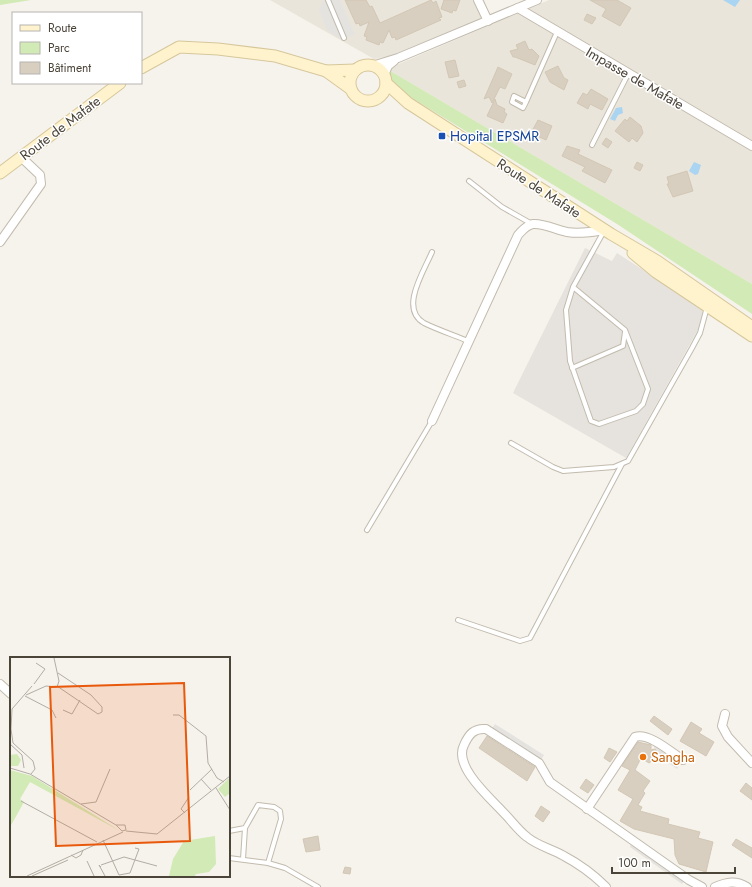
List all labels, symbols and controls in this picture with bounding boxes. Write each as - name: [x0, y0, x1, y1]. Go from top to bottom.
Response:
- legend: [12, 12, 142, 84]
- text: Route: [48, 19, 77, 37]
- text: Parc: [48, 39, 70, 57]
- street label: Impasse de Mafate: [582, 42, 688, 114]
- text: Bâtiment: [48, 59, 91, 77]
- street label: Route de Mafate: [15, 91, 105, 165]
- place label: Hopital EPSMR: [450, 126, 539, 146]
- marker: Hopital EPSMR: [437, 131, 447, 141]
- street label: Route de Mafate: [493, 153, 585, 223]
- inset map: [10, 657, 230, 877]
- place label: Sangha: [651, 747, 695, 767]
- marker: Sangha: [638, 752, 648, 762]
- scale bar: [612, 849, 735, 875]
- text: 100 m: [618, 854, 651, 872]

